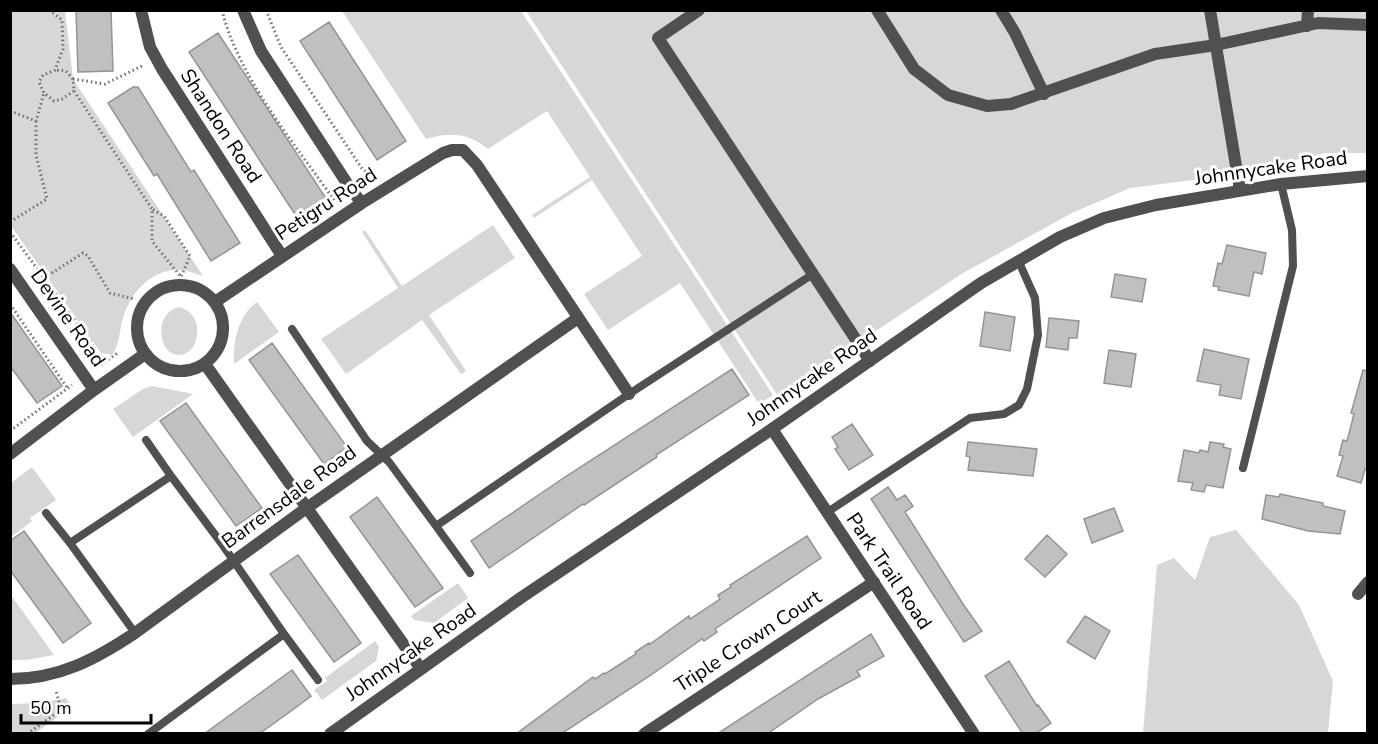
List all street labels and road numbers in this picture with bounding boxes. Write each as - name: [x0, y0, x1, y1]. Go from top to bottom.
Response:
- street label: Shandon Road: [174, 64, 268, 188]
- street label: Johnnycake Road: [1192, 144, 1349, 192]
- street label: Petigru Road: [270, 161, 382, 247]
- street label: Devine Road: [24, 264, 112, 372]
- street label: Johnnycake Road: [741, 322, 883, 433]
- street label: Barrensdale Road: [216, 439, 362, 555]
- street label: Park Trail Road: [840, 507, 938, 635]
- street label: Triple Crown Court: [669, 583, 828, 699]
- street label: Johnnycake Road: [340, 597, 482, 708]

